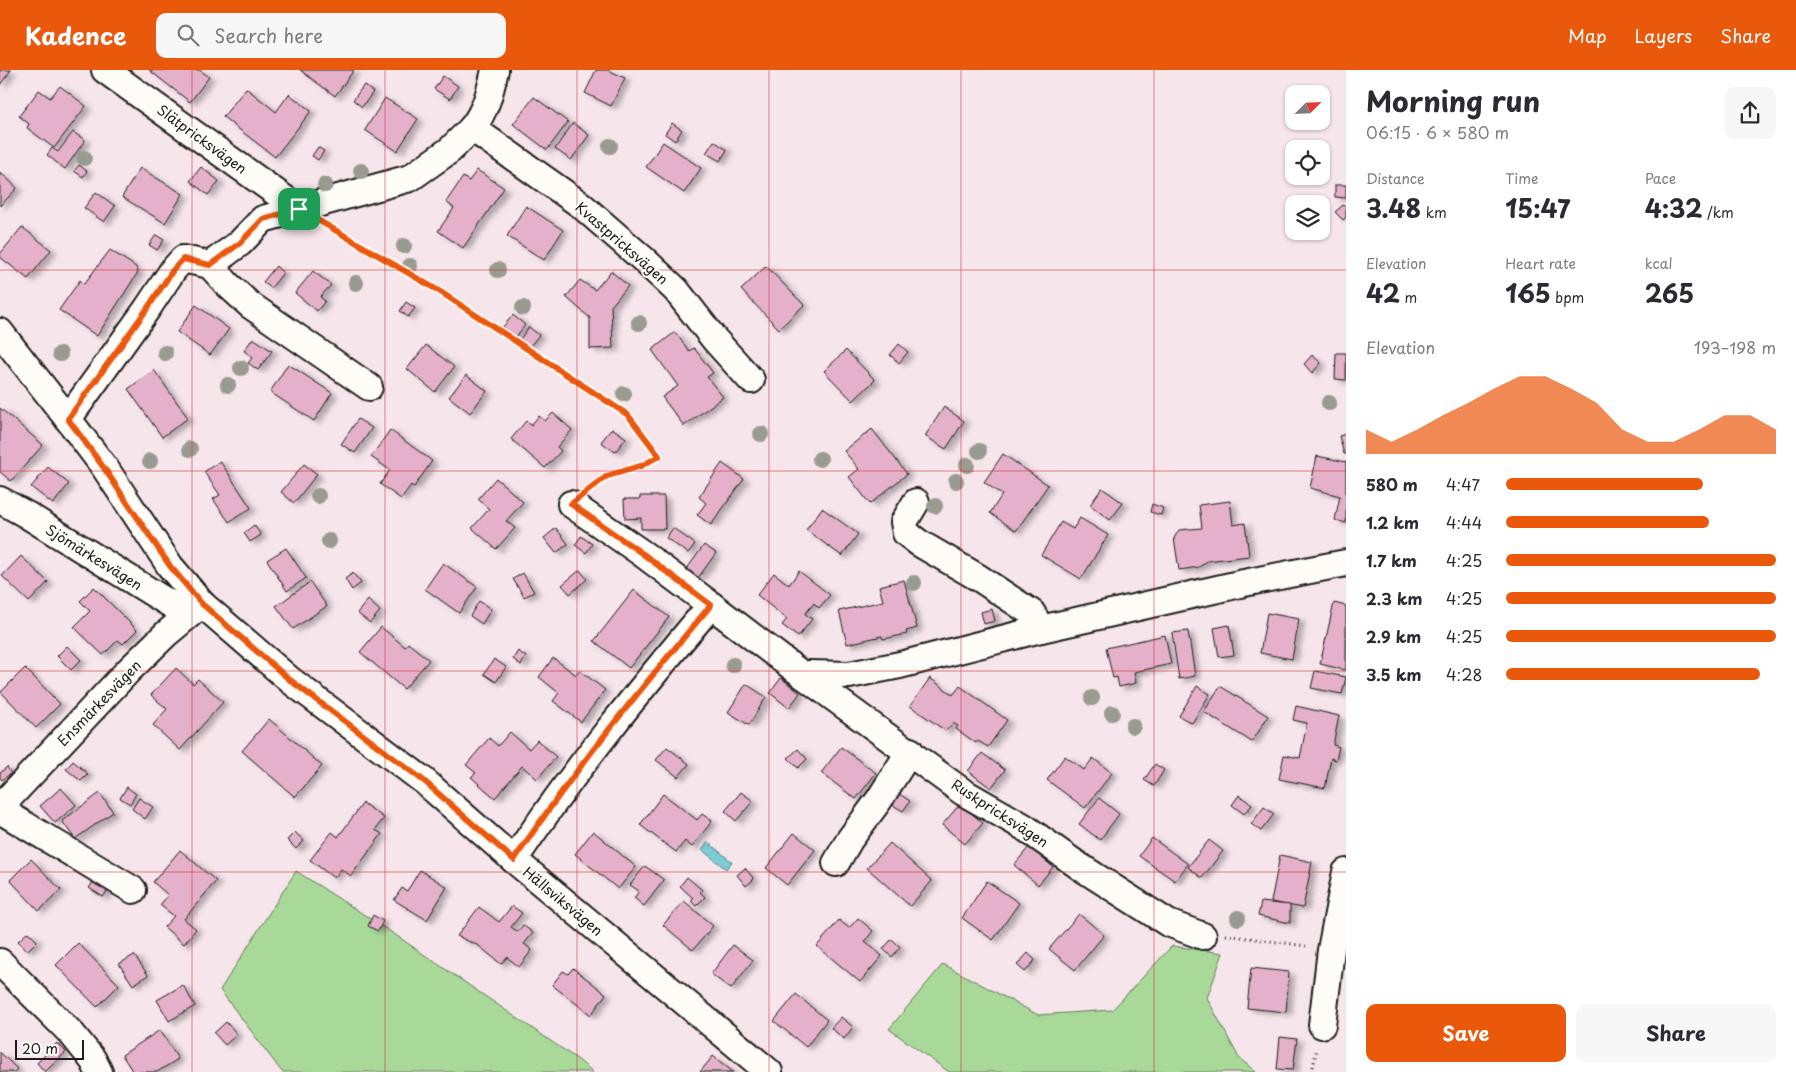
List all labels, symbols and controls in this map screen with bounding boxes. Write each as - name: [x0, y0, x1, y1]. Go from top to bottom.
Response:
- search box: [156, 13, 506, 58]
- text: Kadence: [25, 17, 126, 53]
- icon: search: [174, 21, 202, 49]
- text: Search here: [214, 21, 323, 49]
- text: Map: [1568, 22, 1607, 49]
- text: Layers: [1635, 22, 1692, 49]
- text: Share: [1720, 22, 1771, 49]
- text: Morning run: [1366, 79, 1540, 122]
- north arrow: [1285, 85, 1330, 130]
- map controls: [1285, 85, 1330, 240]
- button: share: [1724, 87, 1776, 139]
- street label: Slätpricksvägen: [153, 99, 251, 179]
- text: 06:15 · 6 × 580 m: [1366, 120, 1509, 144]
- button: locate: [1285, 140, 1330, 185]
- text: Distance: [1366, 168, 1425, 189]
- text: Time: [1505, 168, 1538, 189]
- text: Pace: [1645, 168, 1676, 189]
- pin: [278, 188, 320, 230]
- text: 3.48: [1366, 189, 1421, 227]
- text: 15:47: [1505, 189, 1570, 227]
- text: 4:32: [1645, 189, 1703, 227]
- icon: arrive: [285, 195, 313, 223]
- button: layers: [1285, 195, 1330, 240]
- street label: Kvastpricksvägen: [571, 197, 673, 289]
- text: km: [1421, 202, 1447, 223]
- text: /km: [1703, 202, 1734, 223]
- text: Elevation: [1366, 253, 1426, 274]
- text: Heart rate: [1505, 253, 1576, 274]
- text: kcal: [1645, 253, 1673, 274]
- text: 42: [1366, 274, 1400, 312]
- text: 165: [1505, 274, 1551, 312]
- text: 265: [1645, 274, 1694, 312]
- text: m: [1400, 287, 1417, 308]
- text: bpm: [1551, 287, 1584, 308]
- text: Elevation: [1366, 335, 1435, 359]
- text: 193–198 m: [1694, 335, 1776, 359]
- text: 580 m: [1366, 472, 1418, 496]
- text: 4:47: [1446, 472, 1480, 496]
- text: 1.2 km: [1366, 510, 1419, 534]
- text: 4:44: [1446, 510, 1482, 534]
- street label: Sjömärkesvägen: [42, 519, 146, 595]
- text: 1.7 km: [1366, 548, 1417, 572]
- text: 4:25: [1446, 548, 1482, 572]
- text: 2.3 km: [1366, 586, 1422, 610]
- text: 4:25: [1446, 586, 1482, 610]
- text: 2.9 km: [1366, 624, 1421, 648]
- text: 4:25: [1446, 624, 1482, 648]
- street label: Ensmärkesvägen: [52, 655, 146, 751]
- text: 3.5 km: [1366, 662, 1421, 686]
- text: 4:28: [1446, 662, 1482, 686]
- street label: Ruskpricksvägen: [947, 774, 1053, 852]
- street label: Hällsviksvägen: [519, 861, 607, 941]
- button: Save: [1366, 1004, 1566, 1062]
- button: Share: [1576, 1004, 1776, 1062]
- scale bar: [15, 1037, 84, 1060]
- text: 20 m: [22, 1038, 58, 1059]

